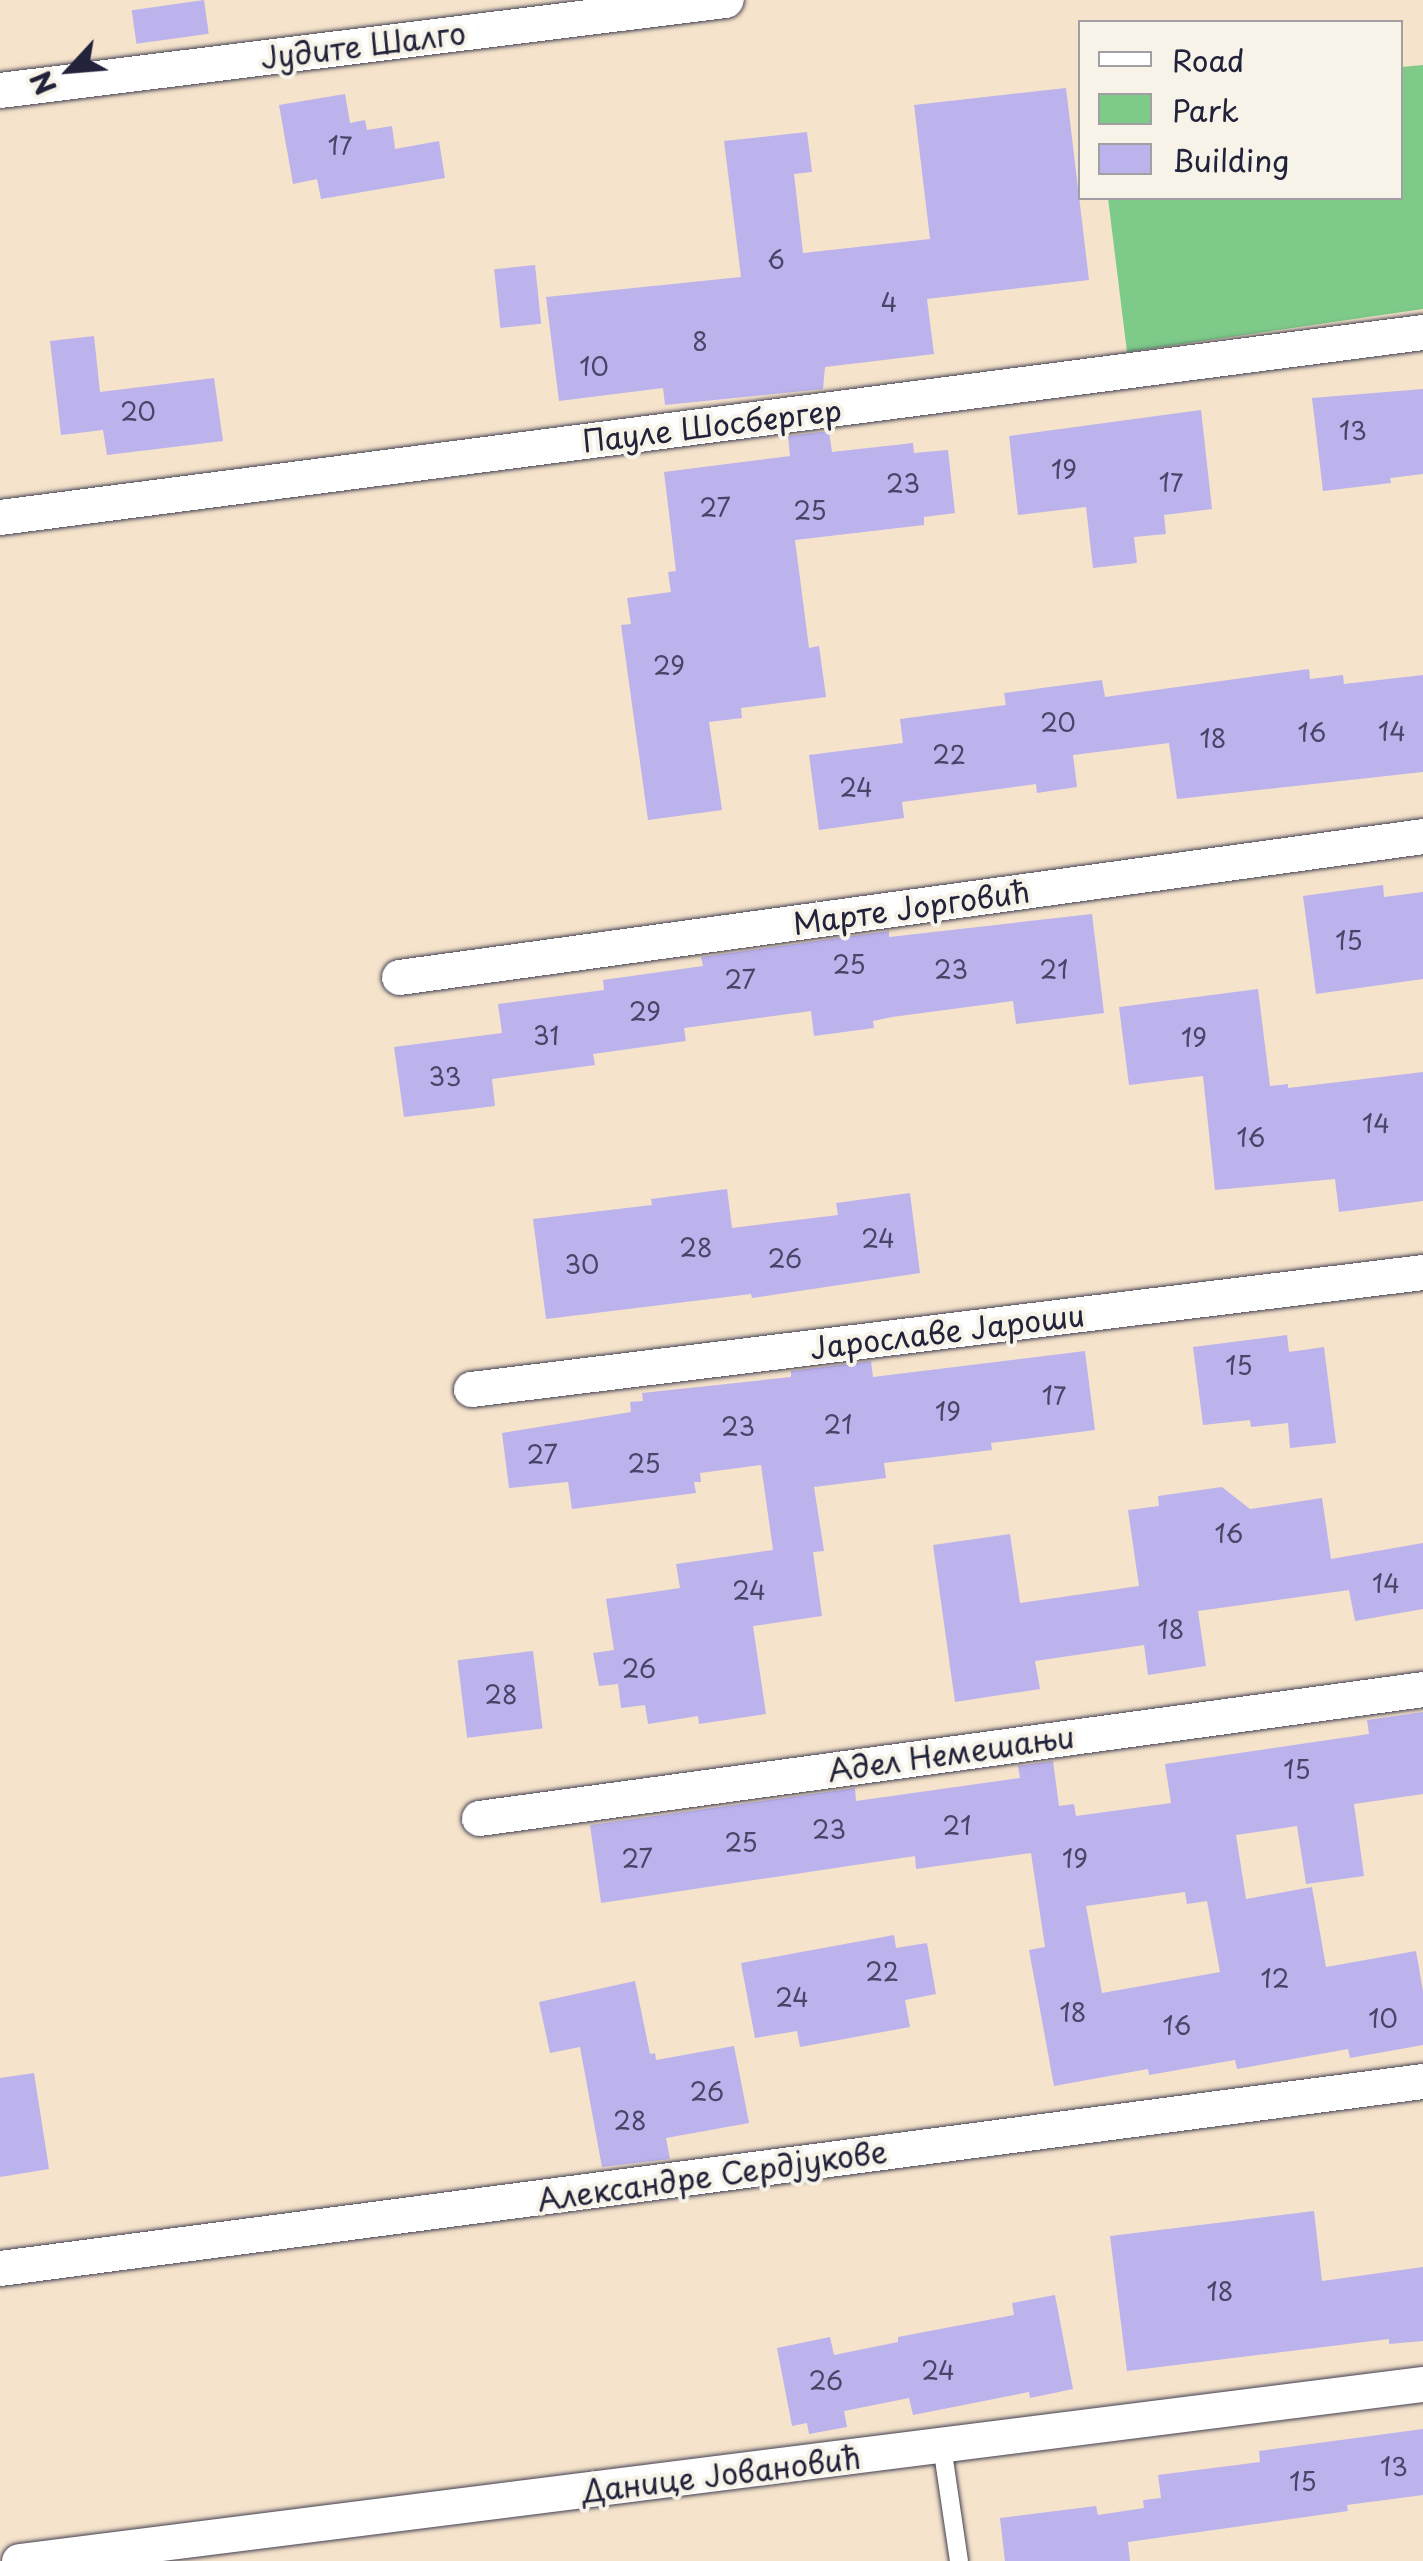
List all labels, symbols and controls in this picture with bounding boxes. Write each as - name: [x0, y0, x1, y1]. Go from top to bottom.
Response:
- street label: Јудите Шалго: [259, 15, 467, 75]
- north arrow: [20, 20, 120, 120]
- legend: [1078, 20, 1403, 200]
- text: Road: [1172, 37, 1245, 82]
- text: N: [18, 64, 67, 103]
- text: Park: [1172, 87, 1239, 132]
- house number: 17: [328, 130, 352, 160]
- text: Building: [1172, 137, 1289, 182]
- house number: 6: [767, 244, 785, 274]
- house number: 4: [881, 287, 897, 317]
- house number: 8: [692, 326, 708, 356]
- house number: 10: [579, 351, 609, 381]
- street label: Пауле Шосбергер: [580, 391, 844, 459]
- house number: 20: [120, 396, 156, 426]
- house number: 13: [1339, 415, 1367, 445]
- house number: 19: [1051, 454, 1077, 484]
- house number: 17: [1159, 467, 1183, 497]
- house number: 23: [886, 468, 920, 498]
- house number: 27: [699, 492, 731, 522]
- house number: 25: [793, 495, 827, 525]
- house number: 29: [653, 650, 685, 680]
- house number: 20: [1040, 707, 1076, 737]
- house number: 14: [1378, 716, 1406, 746]
- house number: 16: [1298, 717, 1326, 747]
- house number: 18: [1200, 723, 1226, 753]
- house number: 22: [932, 739, 966, 769]
- house number: 24: [839, 772, 873, 802]
- street label: Марте Јорговић: [791, 873, 1031, 941]
- house number: 15: [1335, 925, 1363, 955]
- house number: 25: [832, 949, 866, 979]
- house number: 23: [934, 954, 968, 984]
- house number: 21: [1040, 954, 1068, 984]
- house number: 27: [724, 964, 756, 994]
- house number: 29: [629, 996, 661, 1026]
- house number: 31: [533, 1020, 559, 1050]
- house number: 19: [1181, 1022, 1207, 1052]
- house number: 33: [429, 1061, 461, 1091]
- house number: 14: [1362, 1108, 1390, 1138]
- house number: 16: [1237, 1122, 1265, 1152]
- house number: 24: [861, 1223, 895, 1253]
- house number: 28: [679, 1232, 713, 1262]
- house number: 26: [768, 1243, 802, 1273]
- house number: 30: [565, 1249, 599, 1279]
- street label: Јарославе Јароши: [807, 1296, 1087, 1366]
- house number: 15: [1225, 1350, 1253, 1380]
- house number: 17: [1042, 1380, 1066, 1410]
- house number: 19: [935, 1396, 961, 1426]
- house number: 21: [824, 1409, 852, 1439]
- house number: 23: [721, 1411, 755, 1441]
- house number: 27: [526, 1439, 558, 1469]
- house number: 25: [627, 1448, 661, 1478]
- house number: 16: [1215, 1518, 1243, 1548]
- house number: 14: [1372, 1568, 1400, 1598]
- house number: 24: [732, 1575, 766, 1605]
- house number: 18: [1158, 1614, 1184, 1644]
- house number: 26: [622, 1653, 656, 1683]
- house number: 28: [484, 1679, 518, 1709]
- street label: Адел Немешањи: [824, 1718, 1078, 1788]
- house number: 15: [1283, 1754, 1311, 1784]
- house number: 21: [943, 1810, 971, 1840]
- house number: 23: [812, 1814, 846, 1844]
- house number: 25: [724, 1827, 758, 1857]
- house number: 27: [621, 1843, 653, 1873]
- house number: 19: [1062, 1843, 1088, 1873]
- house number: 22: [865, 1956, 899, 1986]
- house number: 12: [1261, 1963, 1289, 1993]
- house number: 24: [775, 1982, 809, 2012]
- house number: 18: [1060, 1997, 1086, 2027]
- house number: 10: [1368, 2003, 1398, 2033]
- house number: 16: [1163, 2010, 1191, 2040]
- house number: 26: [690, 2076, 724, 2106]
- house number: 28: [613, 2105, 647, 2135]
- street label: Александре Сердјукове: [535, 2133, 889, 2217]
- house number: 18: [1207, 2276, 1233, 2306]
- house number: 24: [921, 2355, 955, 2385]
- house number: 26: [809, 2365, 843, 2395]
- street label: Данице Јовановић: [580, 2439, 862, 2509]
- house number: 13: [1380, 2451, 1408, 2481]
- house number: 15: [1289, 2466, 1317, 2496]

